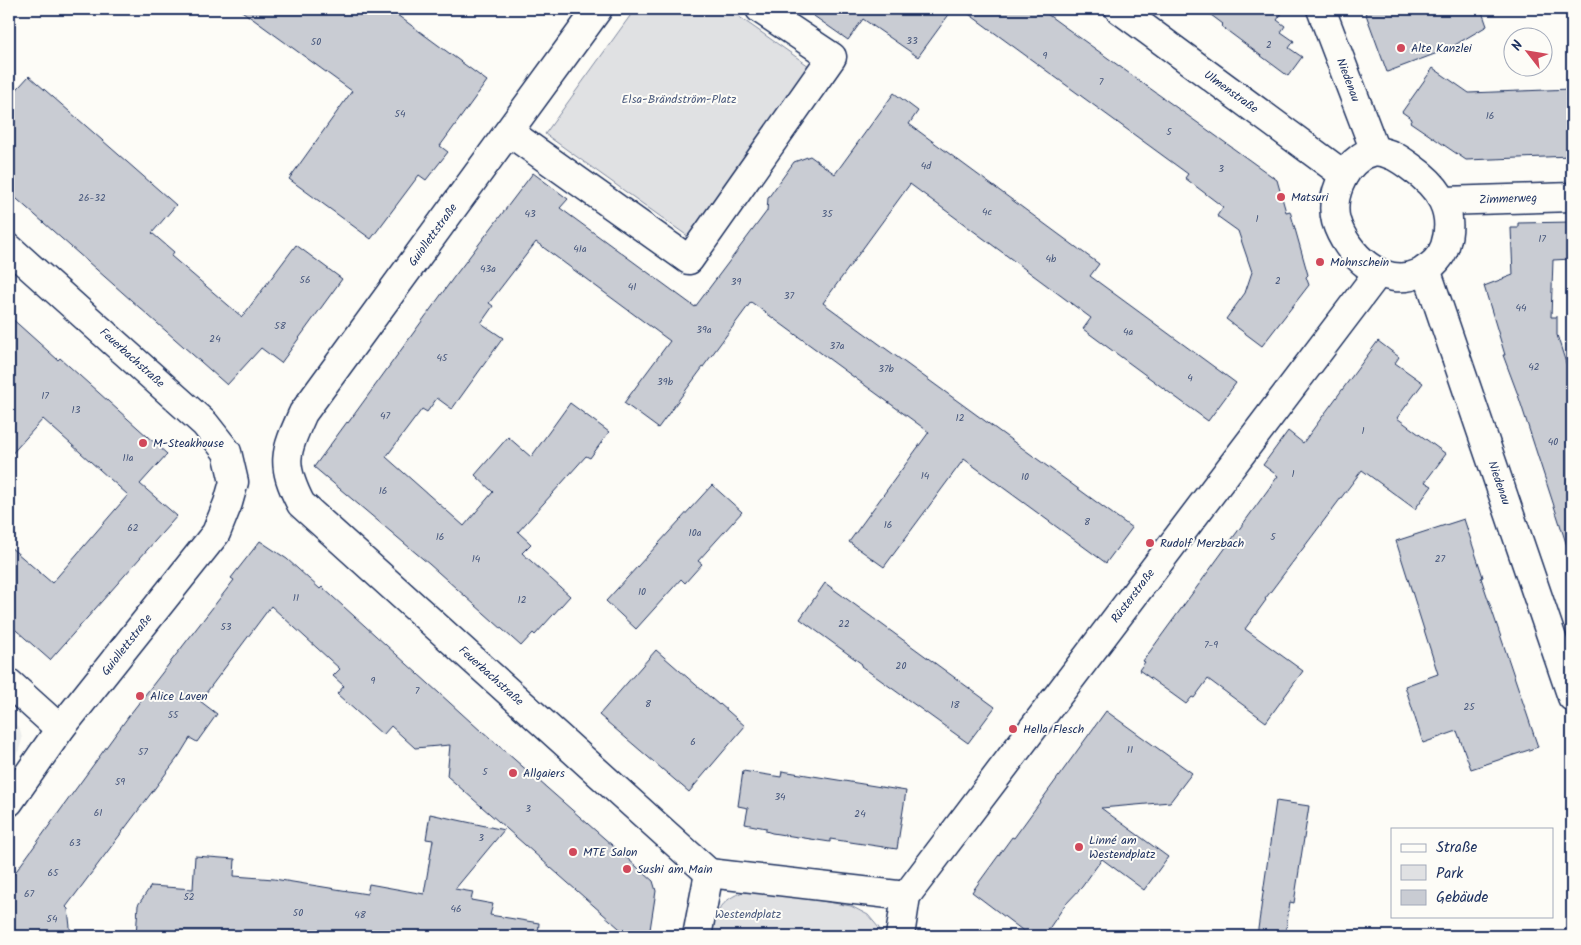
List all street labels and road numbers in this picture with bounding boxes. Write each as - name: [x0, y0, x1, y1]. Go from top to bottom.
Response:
- street label: Niedenau: [1331, 55, 1365, 105]
- street label: Ulmenstraße: [1200, 66, 1263, 119]
- street label: Zimmerweg: [1479, 188, 1538, 210]
- street label: Guiollettstraße: [404, 199, 463, 270]
- street label: Feuerbachstraße: [95, 323, 169, 393]
- street label: Niedenau: [1483, 458, 1515, 508]
- street label: Rüsterstraße: [1106, 564, 1160, 627]
- street label: Guiollettstraße: [97, 610, 158, 680]
- street label: Feuerbachstraße: [454, 641, 528, 711]

